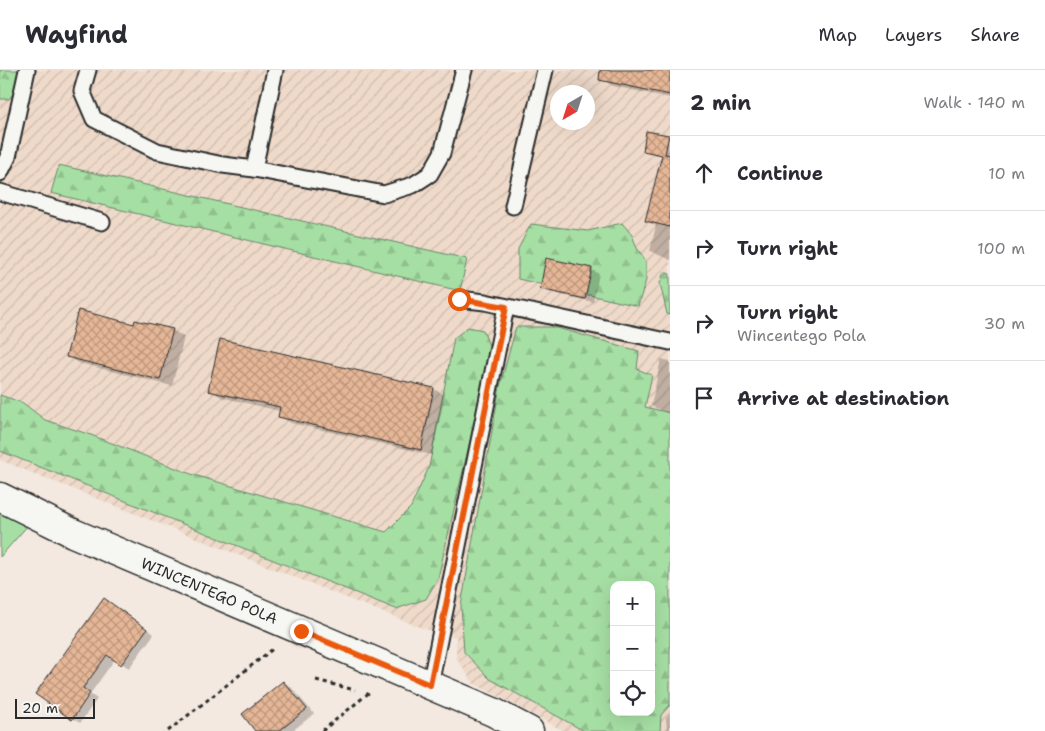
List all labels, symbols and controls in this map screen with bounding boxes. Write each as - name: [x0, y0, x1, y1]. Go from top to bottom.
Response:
- text: Wayfind: [25, 19, 128, 51]
- text: Map: [819, 23, 857, 47]
- text: Layers: [885, 23, 942, 47]
- text: Share: [970, 23, 1020, 47]
- north arrow: [550, 85, 595, 130]
- text: 2 min: [690, 89, 751, 117]
- text: Walk · 140 m: [923, 92, 1025, 113]
- icon: ahead: [690, 159, 718, 187]
- text: Continue: [737, 161, 823, 186]
- text: 10 m: [988, 163, 1025, 184]
- icon: right: [690, 234, 718, 262]
- text: Turn right: [737, 236, 838, 261]
- text: 100 m: [977, 238, 1025, 259]
- route start: [448, 288, 471, 311]
- text: Turn right: [737, 300, 838, 325]
- icon: right: [690, 309, 718, 337]
- text: 30 m: [984, 313, 1025, 334]
- text: Wincentego Pola: [737, 325, 866, 346]
- icon: arrive: [690, 384, 718, 412]
- text: Arrive at destination: [737, 386, 949, 411]
- street label: WINCENTEGO POLA: [138, 553, 280, 629]
- map controls: [610, 581, 655, 716]
- button: +: [610, 581, 655, 626]
- route end: [290, 620, 313, 643]
- button: −: [610, 626, 655, 671]
- button: locate: [610, 671, 655, 716]
- scale bar: [15, 696, 95, 719]
- text: 20 m: [22, 699, 58, 717]

